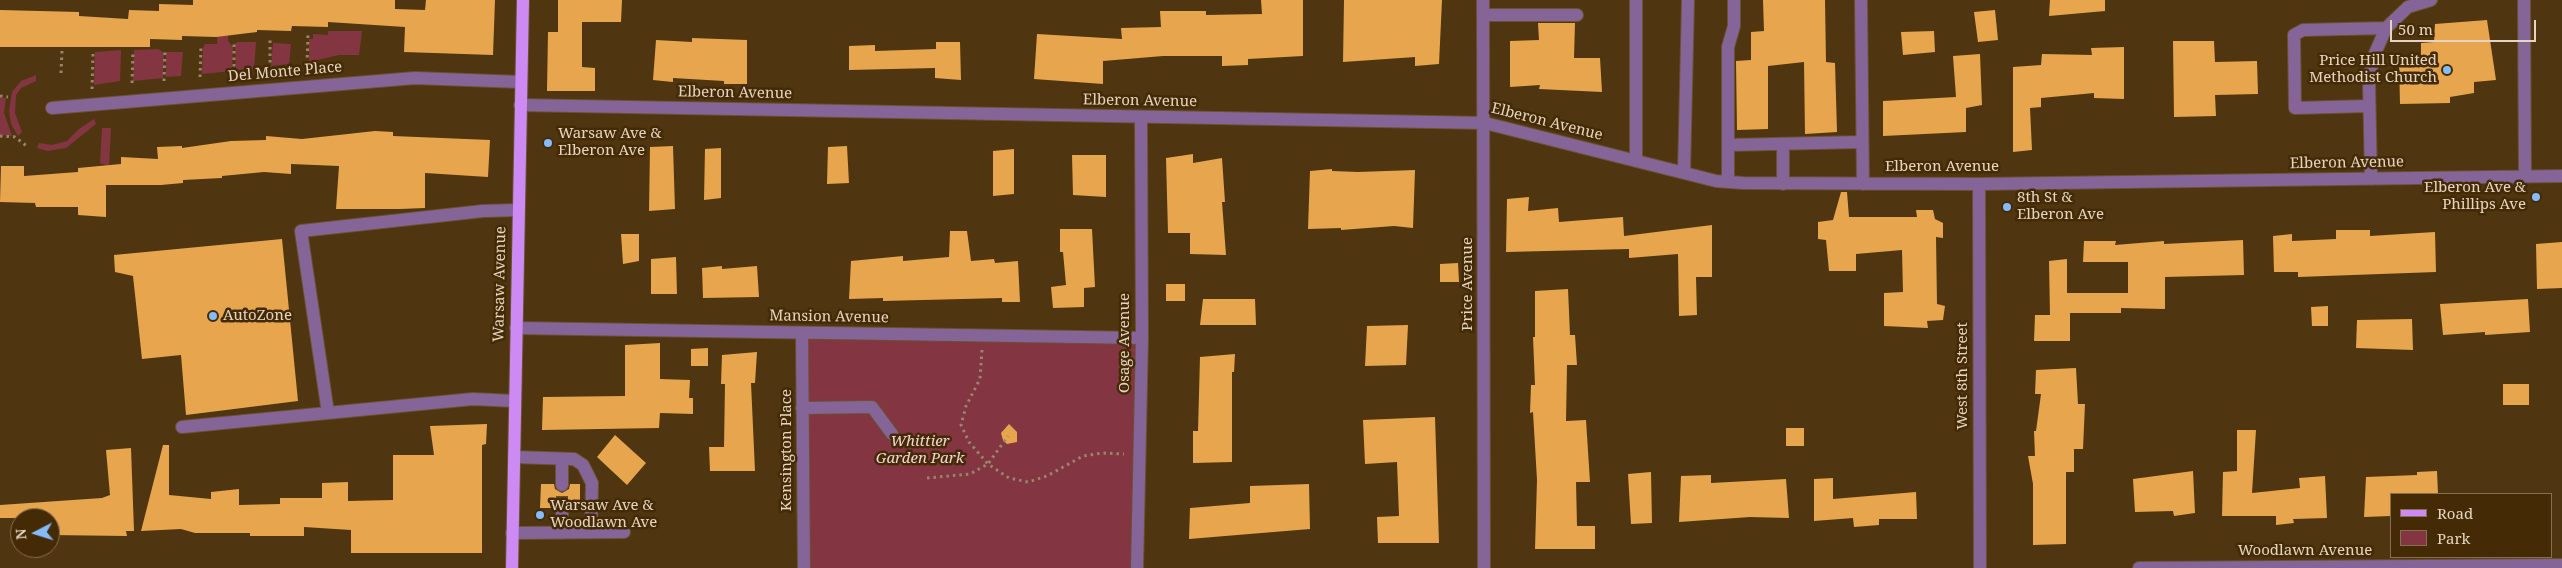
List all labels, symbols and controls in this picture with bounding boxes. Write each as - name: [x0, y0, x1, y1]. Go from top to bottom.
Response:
- scale bar: [2392, 10, 2538, 42]
- text: 50 m: [2398, 19, 2433, 39]
- place label: Price Hill United Methodist Church: [2309, 52, 2437, 87]
- street label: Del Monte Place: [227, 58, 343, 86]
- marker: Price Hill United Methodist Church: [2441, 64, 2453, 76]
- street label: Elberon Avenue: [678, 83, 792, 103]
- street label: Elberon Avenue: [1083, 91, 1197, 111]
- street label: Elberon Avenue: [1489, 99, 1605, 145]
- place label: Warsaw Ave & Elberon Ave: [558, 125, 662, 160]
- marker: Warsaw Ave & Elberon Ave: [542, 137, 554, 149]
- street label: Elberon Avenue: [2290, 153, 2404, 173]
- street label: Elberon Avenue: [1885, 158, 1999, 176]
- place label: Elberon Ave & Phillips Ave: [2424, 179, 2526, 214]
- place label: 8th St & Elberon Ave: [2017, 189, 2104, 224]
- marker: Elberon Ave & Phillips Ave: [2530, 191, 2542, 203]
- marker: 8th St & Elberon Ave: [2001, 201, 2013, 213]
- street label: Warsaw Avenue: [490, 226, 510, 342]
- street label: Price Avenue: [1459, 237, 1477, 331]
- street label: Osage Avenue: [1116, 293, 1134, 393]
- place label: AutoZone: [223, 307, 292, 325]
- street label: Mansion Avenue: [769, 307, 889, 327]
- marker: AutoZone: [207, 310, 219, 322]
- street label: West 8th Street: [1954, 322, 1972, 430]
- street label: Kensington Place: [778, 389, 796, 511]
- park label: Whittier Garden Park: [876, 433, 964, 468]
- legend: [2390, 493, 2552, 558]
- place label: Warsaw Ave & Woodlawn Ave: [550, 497, 657, 532]
- text: Road: [2437, 503, 2473, 523]
- north arrow: [10, 508, 60, 558]
- marker: Warsaw Ave & Woodlawn Ave: [534, 509, 546, 521]
- text: N: [11, 528, 31, 541]
- text: Park: [2437, 528, 2470, 548]
- street label: Woodlawn Avenue: [2238, 542, 2372, 560]

